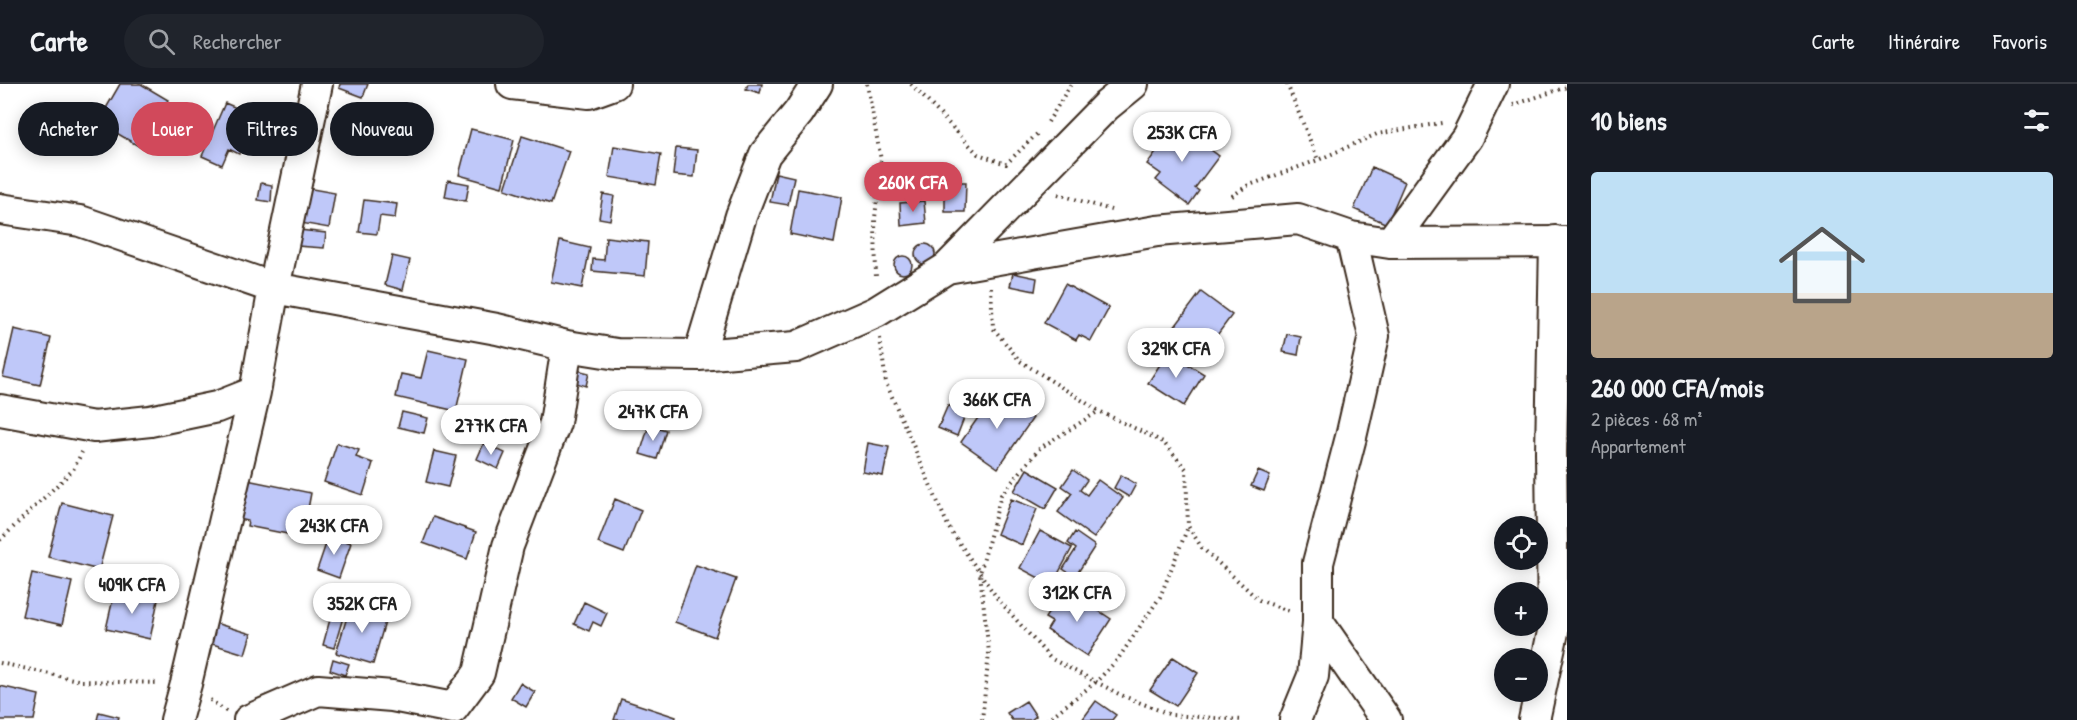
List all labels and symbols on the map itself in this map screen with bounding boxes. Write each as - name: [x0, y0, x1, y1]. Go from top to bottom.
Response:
- pin: 253K CFA: [1120, 112, 1244, 163]
- pin: 260K CFA: [851, 162, 975, 213]
- pin: 329K CFA: [1114, 328, 1238, 379]
- pin: 366K CFA: [935, 379, 1059, 430]
- pin: 247K CFA: [591, 391, 715, 442]
- pin: 277K CFA: [429, 405, 553, 456]
- pin: 243K CFA: [272, 505, 396, 556]
- pin: 409K CFA: [70, 564, 194, 615]
- pin: 312K CFA: [1015, 572, 1139, 623]
- pin: 352K CFA: [300, 583, 424, 634]

